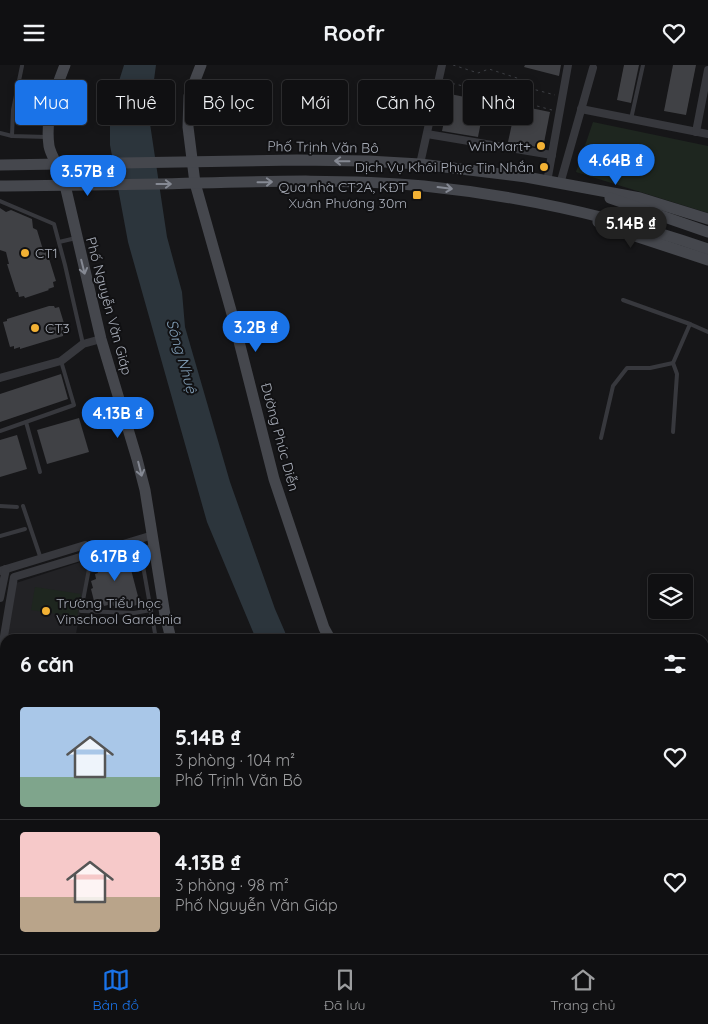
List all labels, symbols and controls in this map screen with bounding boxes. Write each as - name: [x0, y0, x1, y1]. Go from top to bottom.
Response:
- icon: menu: [20, 19, 48, 47]
- text: Roofr: [323, 19, 385, 47]
- icon: heart: [660, 19, 688, 47]
- chip: Mua: [15, 80, 87, 125]
- chip: Thuê: [97, 80, 175, 125]
- chip: Bộ lọc: [185, 80, 272, 125]
- chip: Mới: [282, 80, 348, 125]
- chip: Căn hộ: [358, 80, 453, 125]
- chip: Nhà: [463, 80, 533, 125]
- street label: Phố Trịnh Văn Bô: [267, 137, 379, 157]
- place label: WinMart+: [468, 137, 531, 155]
- marker: WinMart+: [535, 140, 547, 152]
- pin: 4.64B ₫: [570, 143, 662, 186]
- text: 4.64B ₫: [589, 150, 643, 170]
- pin: 3.57B ₫: [42, 155, 134, 197]
- one-way arrow: [334, 156, 350, 166]
- place label: Dịch Vụ Khôi Phục Tin Nhắn: [355, 158, 534, 176]
- text: 3.57B ₫: [61, 161, 115, 181]
- marker: Dịch Vụ Khôi Phục Tin Nhắn: [538, 161, 550, 173]
- one-way arrow: [256, 177, 273, 187]
- place label: Qua nhà CT2A, KĐT Xuân Phương 30m: [279, 178, 407, 212]
- one-way arrow: [156, 179, 172, 189]
- one-way arrow: [436, 183, 452, 193]
- marker: Qua nhà CT2A, KĐT Xuân Phương 30m: [411, 189, 423, 201]
- pin: 5.14B ₫: [585, 207, 677, 249]
- text: 5.14B ₫: [606, 213, 656, 233]
- street label: Phố Nguyễn Văn Giáp: [82, 235, 136, 377]
- place label: CT1: [35, 244, 58, 262]
- marker: CT1: [19, 247, 31, 259]
- one-way arrow: [79, 258, 89, 274]
- pin: 3.2B ₫: [215, 311, 297, 353]
- water label: Sông Nhuệ: [162, 317, 202, 396]
- text: 3.2B ₫: [234, 317, 278, 337]
- place label: CT3: [45, 319, 70, 337]
- marker: CT3: [29, 322, 41, 334]
- street label: Đường Phúc Diễn: [257, 381, 303, 493]
- pin: 4.13B ₫: [72, 397, 164, 439]
- text: 4.13B ₫: [93, 403, 143, 423]
- one-way arrow: [136, 461, 145, 477]
- pin: 6.17B ₫: [69, 539, 161, 582]
- text: 6.17B ₫: [90, 546, 140, 566]
- map controls: [648, 574, 693, 619]
- button: layers: [648, 574, 693, 619]
- place label: Trường Tiểu học Vinschool Gardenia: [56, 594, 182, 628]
- marker: Trường Tiểu học Vinschool Gardenia: [40, 605, 52, 617]
- icon: filters: [661, 650, 689, 678]
- text: 6 căn: [20, 651, 74, 677]
- text: 5.14B ₫: [175, 724, 241, 750]
- icon: home: [60, 727, 120, 787]
- icon: heart: [661, 743, 689, 771]
- text: 3 phòng · 104 m²: [175, 750, 295, 770]
- text: Phố Trịnh Văn Bô: [175, 770, 302, 790]
- text: 4.13B ₫: [175, 849, 241, 875]
- icon: home: [60, 852, 120, 912]
- icon: heart: [661, 868, 689, 896]
- text: 3 phòng · 98 m²: [175, 875, 289, 895]
- text: Phố Nguyễn Văn Giáp: [175, 895, 338, 915]
- tab: Bản đồ: [92, 966, 139, 1014]
- tab: Đã lưu: [324, 966, 365, 1014]
- tab: Trang chủ: [550, 966, 616, 1014]

